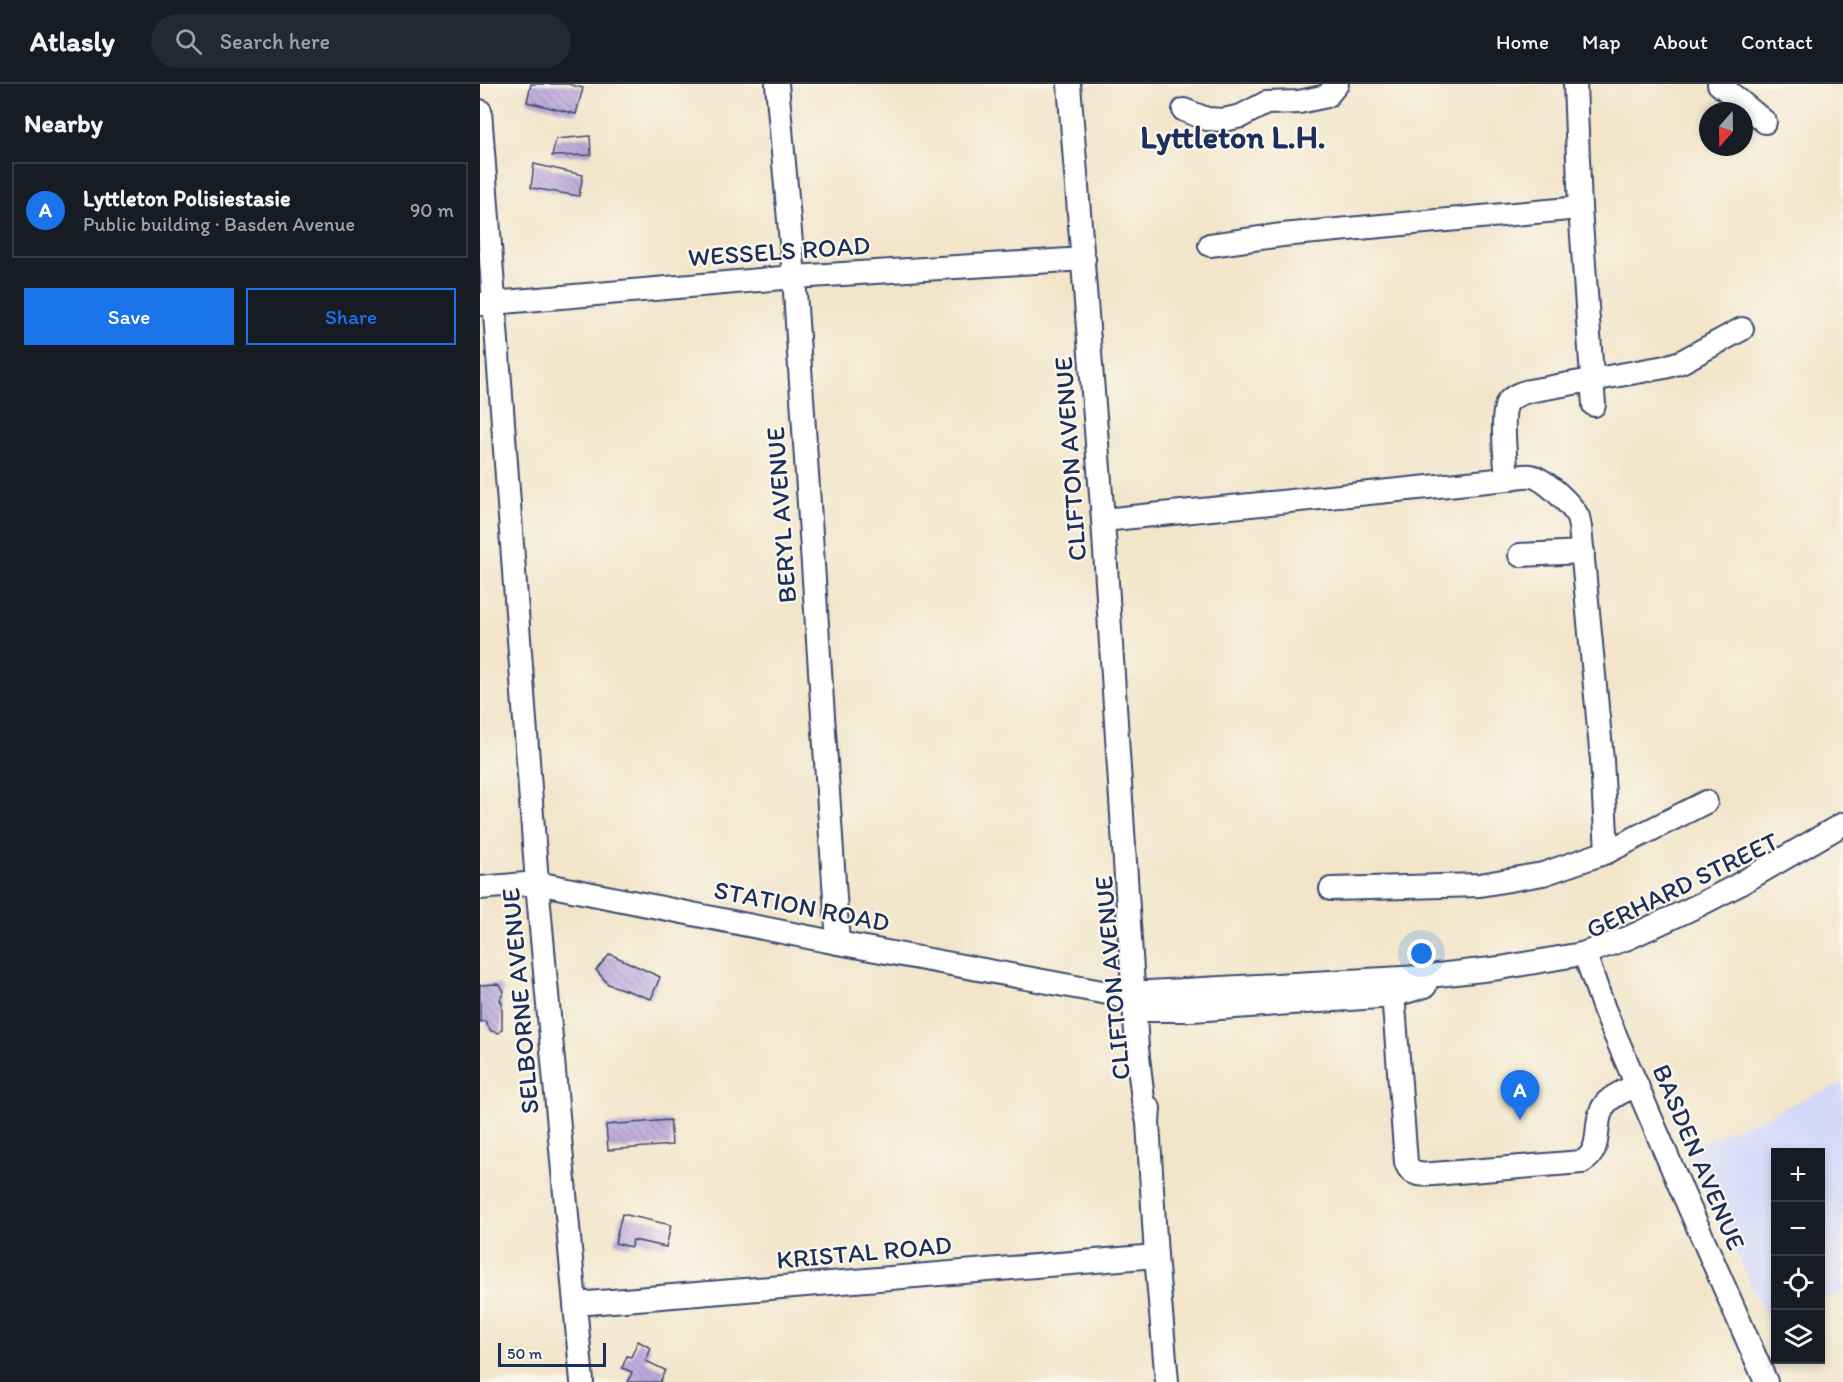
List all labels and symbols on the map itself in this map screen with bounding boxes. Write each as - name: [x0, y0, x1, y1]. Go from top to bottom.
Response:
- north arrow: [1699, 102, 1753, 156]
- district label: Lyttleton L.H.: [1140, 118, 1326, 156]
- street label: WESSELS ROAD: [687, 229, 871, 273]
- street label: CLIFTON AVENUE: [1047, 356, 1093, 562]
- street label: BERYL AVENUE: [759, 426, 803, 604]
- street label: GERHARD STREET: [1581, 824, 1784, 945]
- street label: STATION ROAD: [712, 873, 892, 939]
- street label: CLIFTON AVENUE: [1087, 874, 1137, 1082]
- street label: SELBORNE AVENUE: [494, 887, 546, 1115]
- your location: [1407, 939, 1436, 968]
- street label: BASDEN AVENUE: [1645, 1059, 1753, 1255]
- pin: A: [1500, 1070, 1540, 1120]
- street label: KRISTAL ROAD: [775, 1228, 953, 1276]
- scale bar: [498, 1340, 606, 1368]

